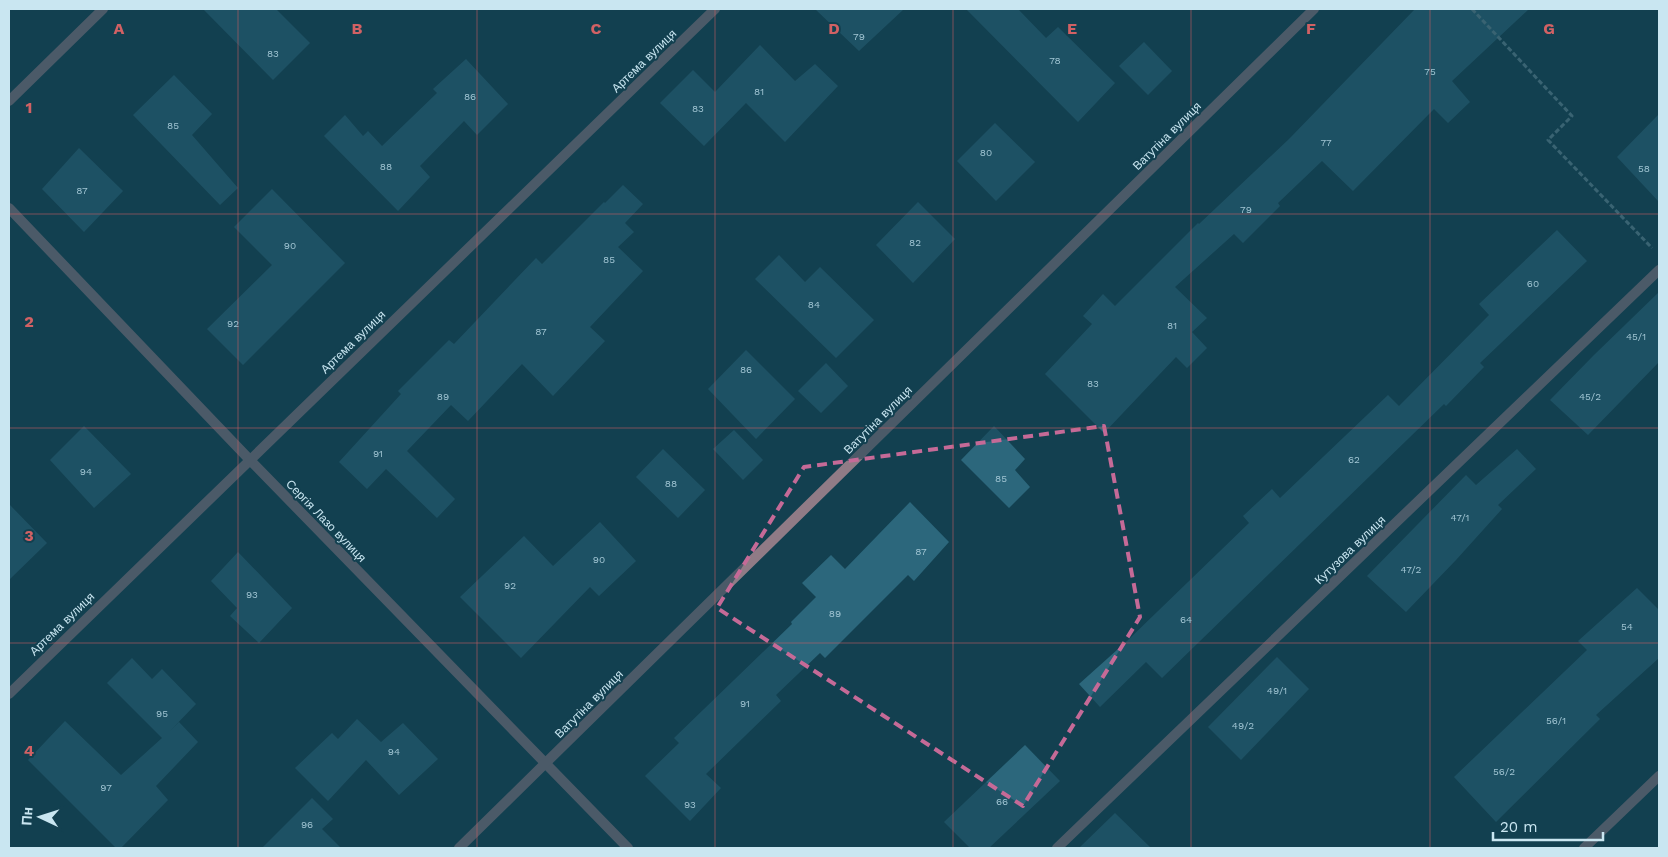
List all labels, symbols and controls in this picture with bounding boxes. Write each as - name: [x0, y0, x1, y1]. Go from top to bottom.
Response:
- text: A: [114, 19, 125, 38]
- text: B: [352, 19, 363, 38]
- text: C: [591, 19, 602, 38]
- text: D: [828, 19, 840, 38]
- text: E: [1067, 19, 1077, 38]
- text: F: [1306, 19, 1316, 38]
- text: G: [1543, 19, 1555, 38]
- street label: Артема вулиця: [609, 27, 679, 95]
- house number: 79: [853, 31, 865, 42]
- house number: 83: [267, 48, 279, 59]
- house number: 78: [1049, 55, 1061, 66]
- house number: 75: [1424, 66, 1436, 77]
- house number: 81: [754, 86, 764, 97]
- house number: 86: [464, 91, 476, 102]
- text: 1: [26, 98, 32, 117]
- street label: Ватутіна вулиця: [1130, 99, 1204, 173]
- house number: 83: [692, 103, 704, 114]
- house number: 85: [167, 120, 179, 131]
- house number: 77: [1320, 137, 1332, 148]
- house number: 80: [980, 147, 992, 158]
- house number: 88: [380, 161, 392, 172]
- house number: 58: [1638, 163, 1650, 174]
- house number: 87: [76, 185, 88, 196]
- house number: 79: [1240, 204, 1252, 215]
- house number: 82: [909, 237, 921, 248]
- house number: 90: [284, 240, 296, 251]
- house number: 85: [603, 254, 615, 265]
- house number: 60: [1527, 278, 1539, 289]
- house number: 84: [808, 299, 820, 310]
- street label: Артема вулиця: [318, 308, 388, 376]
- text: 2: [24, 312, 34, 331]
- house number: 92: [227, 318, 239, 329]
- house number: 81: [1167, 320, 1177, 331]
- house number: 87: [535, 326, 547, 337]
- house number: 45/1: [1626, 331, 1646, 342]
- house number: 86: [740, 364, 752, 375]
- house number: 83: [1087, 378, 1099, 389]
- street label: Ватутіна вулиця: [841, 383, 915, 457]
- house number: 89: [437, 391, 449, 402]
- house number: 45/2: [1579, 391, 1601, 402]
- house number: 91: [373, 448, 383, 459]
- house number: 62: [1348, 454, 1360, 465]
- house number: 94: [80, 466, 92, 477]
- house number: 85: [995, 473, 1007, 484]
- street label: Сергія Лазо вулиця: [283, 477, 369, 565]
- house number: 88: [665, 478, 677, 489]
- house number: 47/1: [1451, 512, 1469, 523]
- street label: Кутузова вулиця: [1312, 513, 1388, 587]
- text: 3: [24, 526, 34, 545]
- house number: 87: [915, 546, 927, 557]
- house number: 90: [593, 554, 605, 565]
- house number: 47/2: [1401, 564, 1422, 575]
- house number: 92: [504, 580, 516, 591]
- house number: 93: [246, 589, 258, 600]
- street label: Артема вулиця: [27, 590, 97, 658]
- house number: 89: [829, 608, 841, 619]
- house number: 64: [1180, 614, 1192, 625]
- house number: 54: [1621, 621, 1633, 632]
- street label: Ватутіна вулиця: [552, 667, 626, 741]
- house number: 49/1: [1267, 685, 1287, 696]
- house number: 91: [740, 698, 750, 709]
- house number: 95: [156, 708, 168, 719]
- house number: 56/1: [1546, 715, 1566, 726]
- house number: 49/2: [1232, 720, 1254, 731]
- text: 4: [24, 741, 34, 760]
- house number: 94: [388, 746, 400, 757]
- house number: 56/2: [1493, 766, 1515, 777]
- house number: 97: [100, 782, 112, 793]
- north arrow: [15, 792, 65, 842]
- house number: 66: [996, 796, 1008, 807]
- house number: 93: [684, 799, 696, 810]
- text: Пн: [18, 806, 36, 826]
- scale bar: [1493, 810, 1603, 842]
- text: 20 m: [1500, 818, 1538, 836]
- house number: 96: [301, 819, 313, 830]

